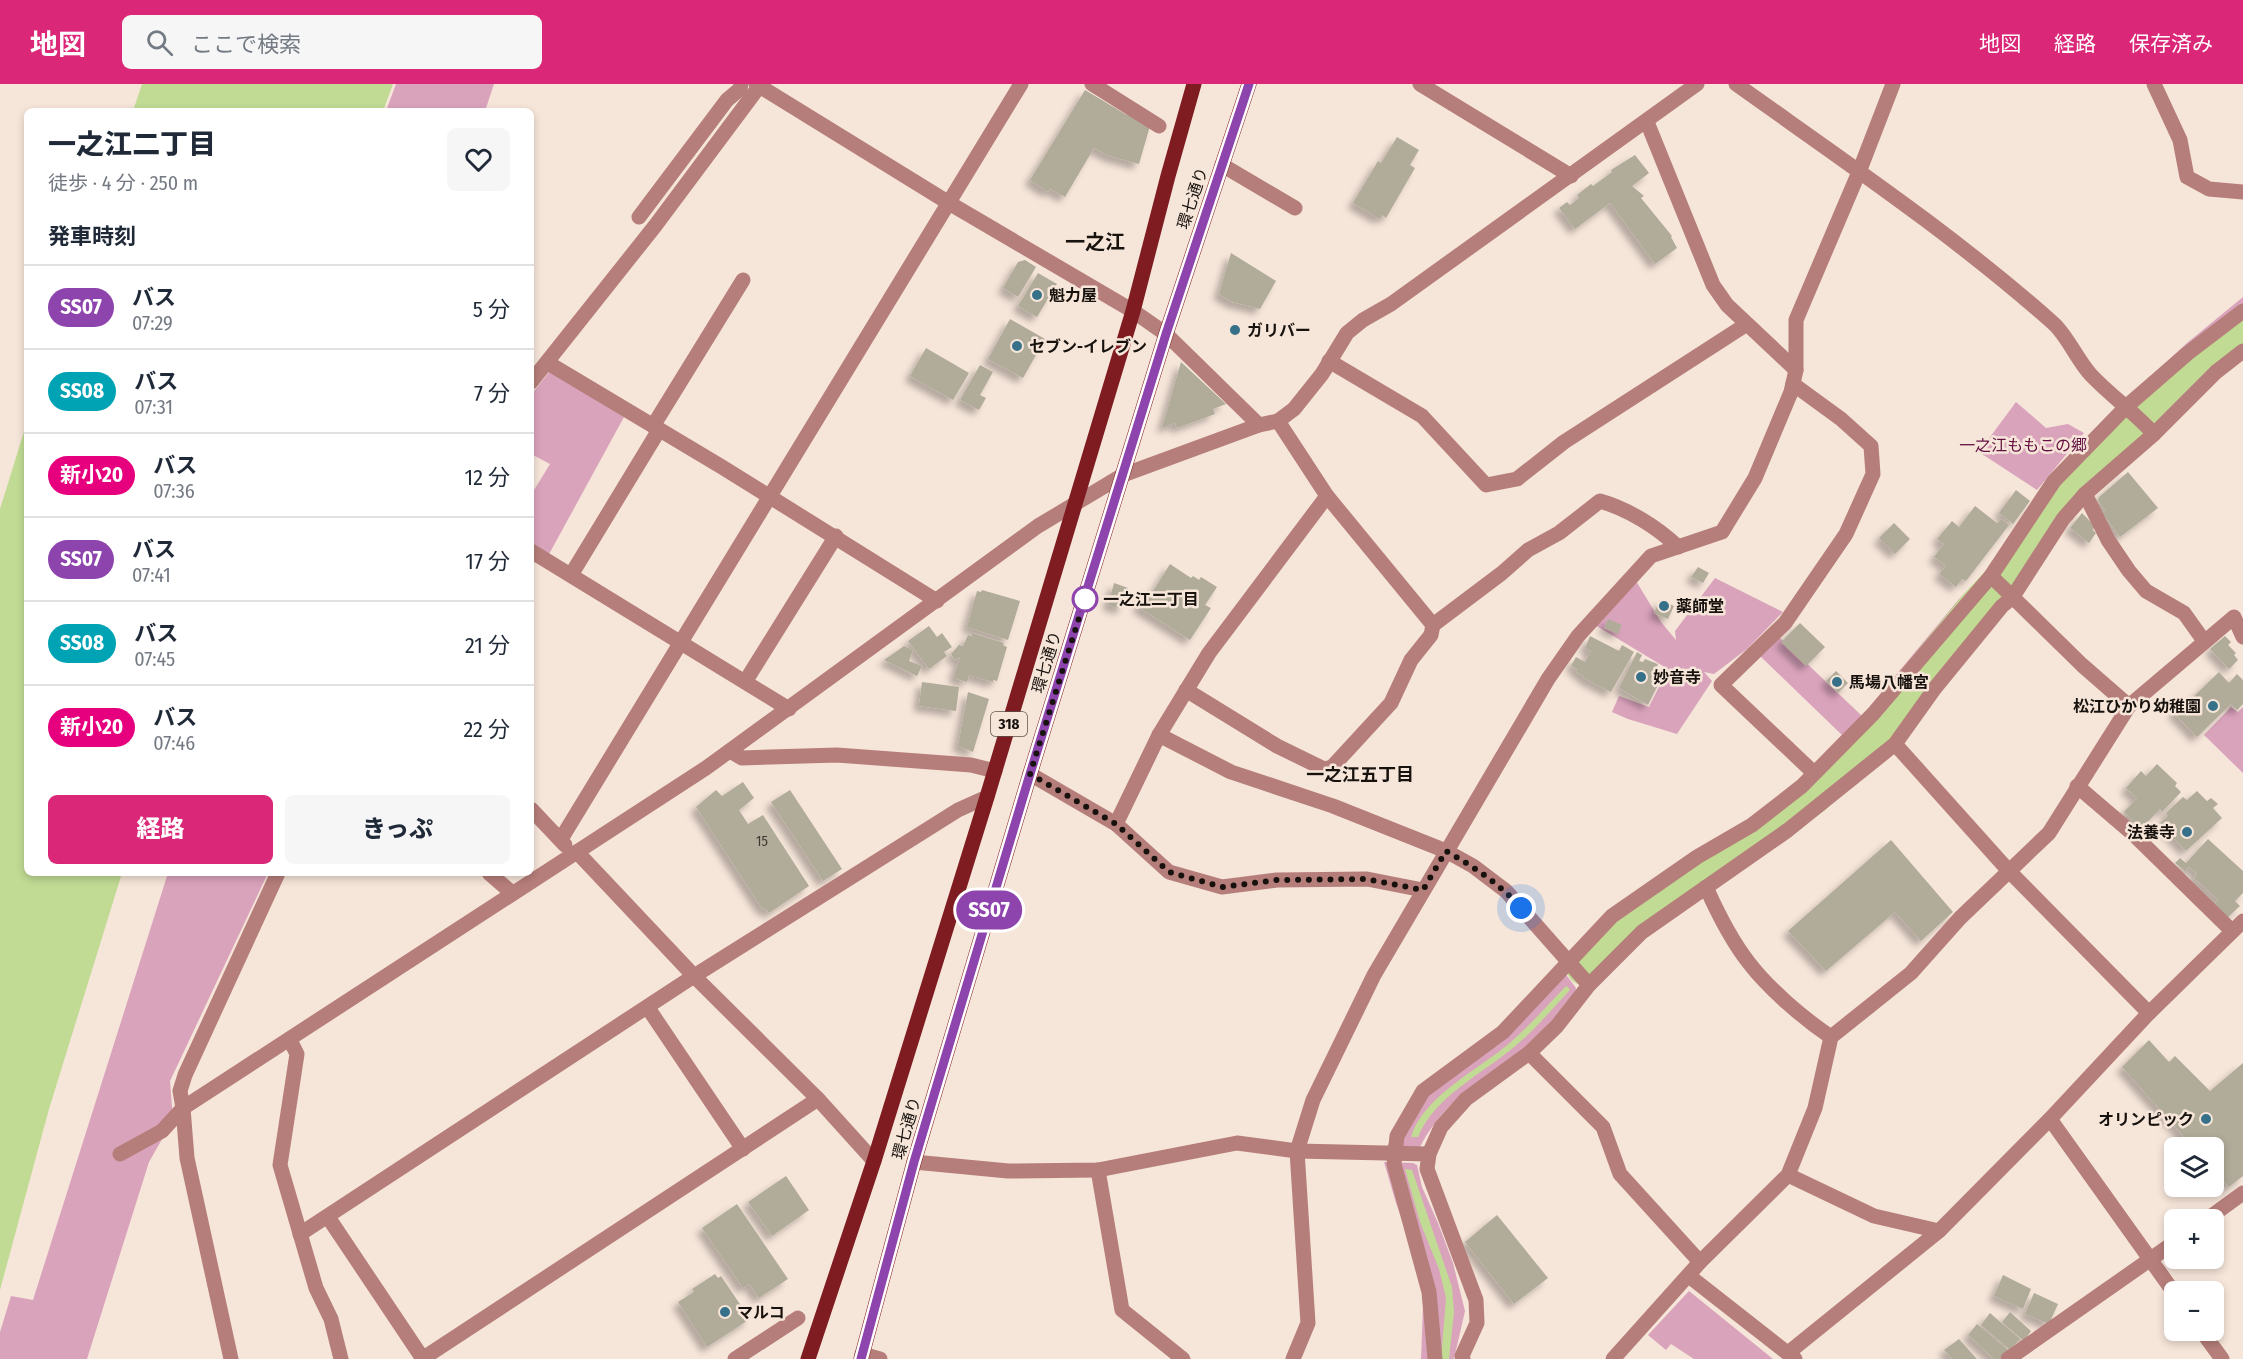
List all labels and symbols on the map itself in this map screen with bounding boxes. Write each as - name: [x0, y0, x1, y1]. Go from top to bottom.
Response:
- street label: 環七通り: [1174, 165, 1211, 232]
- district label: 一之江: [1065, 230, 1125, 254]
- place label: 魁力屋: [1049, 286, 1097, 305]
- marker: 魁力屋: [1030, 288, 1044, 302]
- place label: ガリバー: [1247, 321, 1311, 340]
- marker: ガリバー: [1228, 323, 1242, 337]
- place label: セブン-イレブン: [1029, 337, 1147, 356]
- marker: セブン-イレブン: [1010, 339, 1024, 353]
- park label: 一之江ももこの郷: [1959, 436, 2087, 455]
- marker: 一之江二丁目: [1072, 586, 1098, 612]
- place label: 一之江二丁目: [1103, 590, 1199, 609]
- place label: 薬師堂: [1676, 597, 1724, 616]
- marker: 薬師堂: [1657, 599, 1671, 613]
- street label: 環七通り: [1028, 629, 1065, 696]
- place label: 妙音寺: [1653, 668, 1701, 687]
- marker: 妙音寺: [1634, 670, 1648, 684]
- place label: 馬場八幡宮: [1849, 673, 1929, 692]
- marker: 馬場八幡宮: [1830, 675, 1844, 689]
- place label: 松江ひかり幼稚園: [2073, 697, 2201, 716]
- marker: 松江ひかり幼稚園: [2206, 699, 2220, 713]
- road number: 318: [991, 712, 1027, 736]
- district label: 一之江五丁目: [1306, 764, 1414, 786]
- place label: 法養寺: [2127, 823, 2175, 842]
- marker: 法養寺: [2180, 825, 2194, 839]
- house number: 15: [756, 833, 768, 850]
- line badge: SS07: [947, 890, 1031, 930]
- your location: [1506, 893, 1536, 923]
- street label: 環七通り: [889, 1095, 924, 1162]
- place label: オリンピック: [2098, 1110, 2194, 1129]
- marker: オリンピック: [2199, 1112, 2213, 1126]
- place label: マルコ: [737, 1303, 785, 1322]
- marker: マルコ: [718, 1305, 732, 1319]

